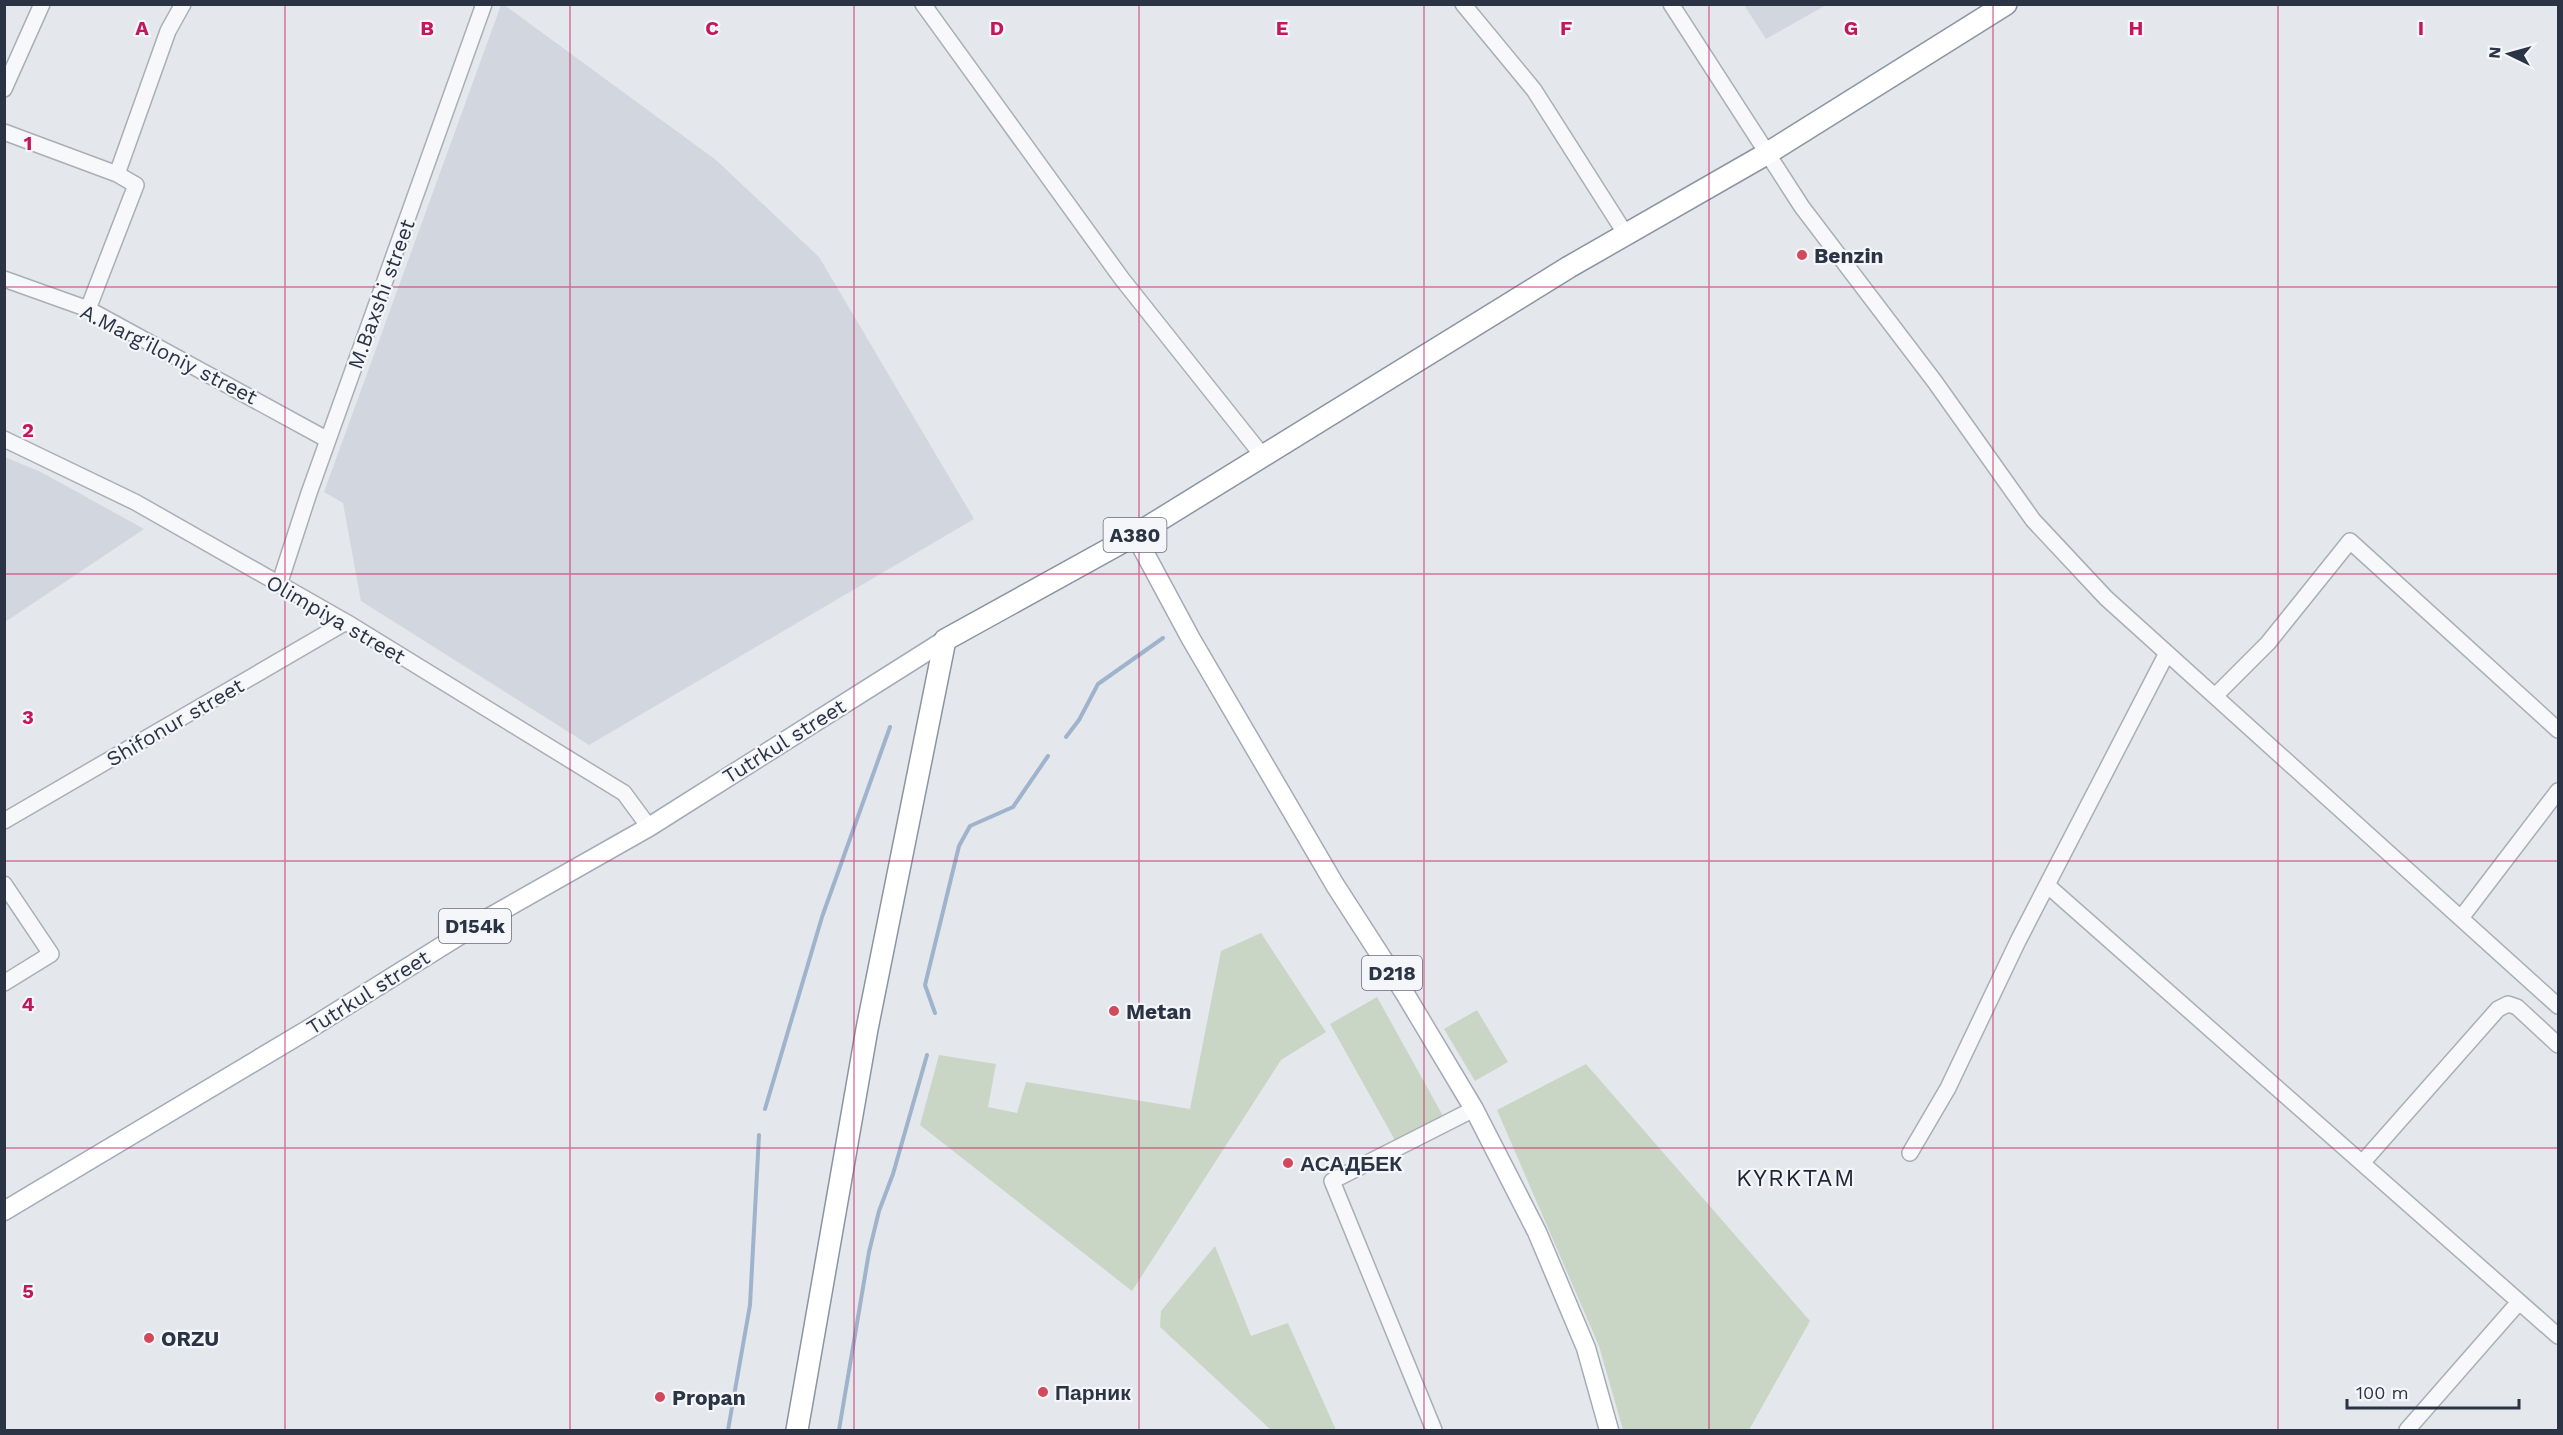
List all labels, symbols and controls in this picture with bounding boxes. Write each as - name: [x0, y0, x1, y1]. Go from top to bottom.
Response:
- text: A: [135, 16, 149, 40]
- text: B: [420, 16, 434, 40]
- text: C: [705, 16, 719, 40]
- text: D: [990, 16, 1004, 40]
- text: E: [1276, 16, 1288, 40]
- text: F: [1560, 16, 1572, 40]
- text: G: [1844, 16, 1858, 40]
- text: H: [2129, 16, 2143, 40]
- text: I: [2418, 16, 2424, 40]
- north arrow: [2479, 24, 2539, 84]
- text: N: [2485, 46, 2505, 59]
- text: 1: [24, 131, 32, 155]
- street label: M.Baxshi street: [342, 215, 420, 372]
- place label: Benzin: [1814, 243, 1884, 268]
- marker: Benzin: [1795, 248, 1809, 262]
- street label: A.Marg'iloniy street: [76, 299, 262, 410]
- text: 2: [22, 418, 34, 442]
- road number: A380: [1104, 518, 1166, 552]
- street label: Olimpiya street: [262, 569, 410, 669]
- street label: Shifonur street: [102, 672, 248, 771]
- street label: Tutrkul street: [718, 693, 850, 789]
- text: 3: [22, 705, 34, 729]
- road number: D154k: [439, 909, 511, 943]
- street label: Tutrkul street: [302, 944, 434, 1040]
- road number: D218: [1362, 956, 1422, 990]
- text: 4: [22, 992, 35, 1016]
- place label: Metan: [1126, 999, 1192, 1024]
- marker: Metan: [1107, 1004, 1121, 1018]
- place label: АСАДБЕК: [1300, 1151, 1402, 1176]
- marker: АСАДБЕК: [1281, 1156, 1295, 1170]
- district label: KYRKTAM: [1736, 1164, 1856, 1192]
- text: 5: [22, 1279, 34, 1303]
- place label: ORZU: [161, 1326, 219, 1351]
- marker: ORZU: [142, 1331, 156, 1345]
- scale bar: [2347, 1372, 2520, 1410]
- place label: Парник: [1055, 1380, 1131, 1405]
- text: 100 m: [2356, 1382, 2409, 1403]
- place label: Propan: [672, 1385, 746, 1410]
- marker: Парник: [1036, 1385, 1050, 1399]
- marker: Propan: [653, 1390, 667, 1404]

